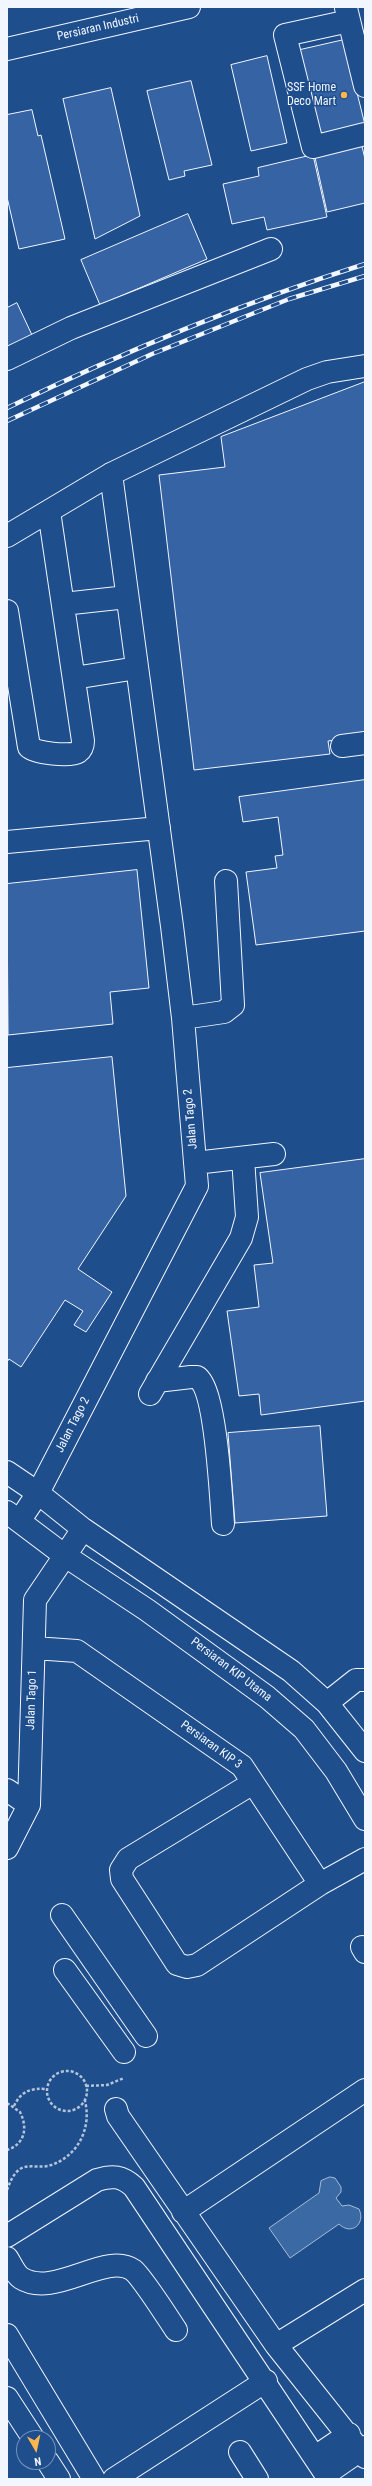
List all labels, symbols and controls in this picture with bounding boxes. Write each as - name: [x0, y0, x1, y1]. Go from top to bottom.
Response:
- street label: Persiaran Industri: [56, 12, 140, 44]
- place label: SSF Home Deco Mart: [287, 81, 336, 109]
- marker: SSF Home Deco Mart: [339, 90, 349, 100]
- street label: Jalan Tago 2: [181, 1088, 201, 1150]
- street label: Jalan Tago 2: [53, 1395, 93, 1455]
- street label: Persiaran KIP Utama: [188, 1635, 274, 1705]
- street label: Jalan Tago 1: [24, 1669, 40, 1731]
- street label: Persiaran KIP 3: [177, 1718, 245, 1772]
- north arrow: [16, 2430, 56, 2470]
- text: N: [33, 2454, 42, 2468]

